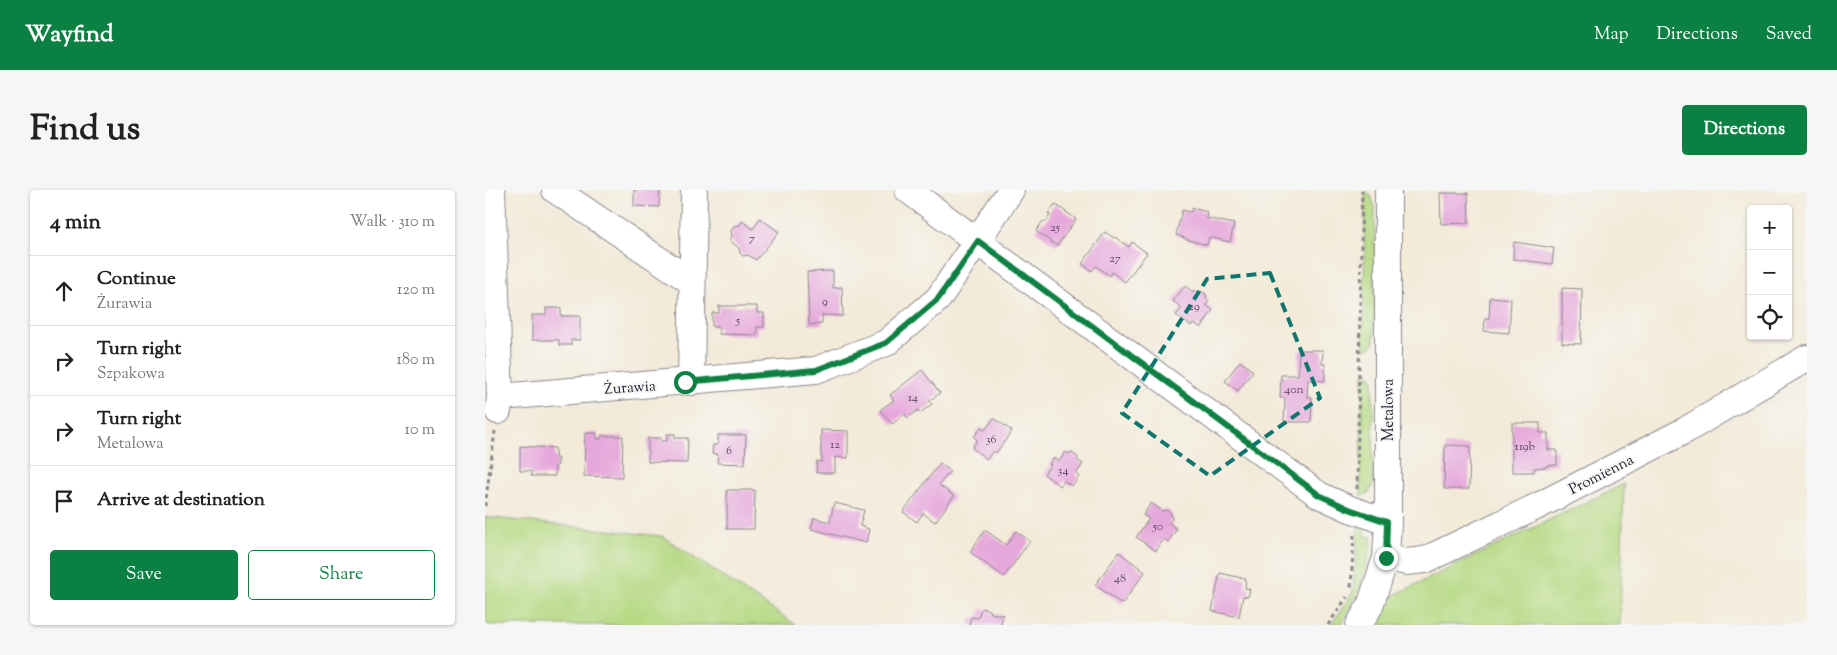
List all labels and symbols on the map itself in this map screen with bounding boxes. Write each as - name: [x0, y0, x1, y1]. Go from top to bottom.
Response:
- house number: 25: [1050, 219, 1060, 237]
- house number: 7: [749, 230, 755, 248]
- house number: 27: [1109, 250, 1121, 268]
- house number: 9: [822, 293, 828, 311]
- house number: 29: [1188, 298, 1200, 316]
- house number: 5: [735, 312, 740, 330]
- route start: [674, 371, 697, 394]
- street label: Żurawia: [603, 375, 657, 401]
- street label: Metalowa: [1379, 379, 1400, 441]
- house number: 40n: [1284, 381, 1304, 399]
- house number: 14: [908, 389, 918, 407]
- house number: 36: [986, 431, 996, 449]
- house number: 12: [830, 436, 840, 454]
- house number: 119b: [1515, 438, 1536, 456]
- house number: 6: [726, 442, 732, 460]
- street label: Promienna: [1566, 450, 1638, 501]
- house number: 34: [1058, 462, 1068, 480]
- house number: 50: [1152, 518, 1163, 536]
- route end: [1375, 547, 1398, 570]
- house number: 48: [1114, 570, 1126, 588]

